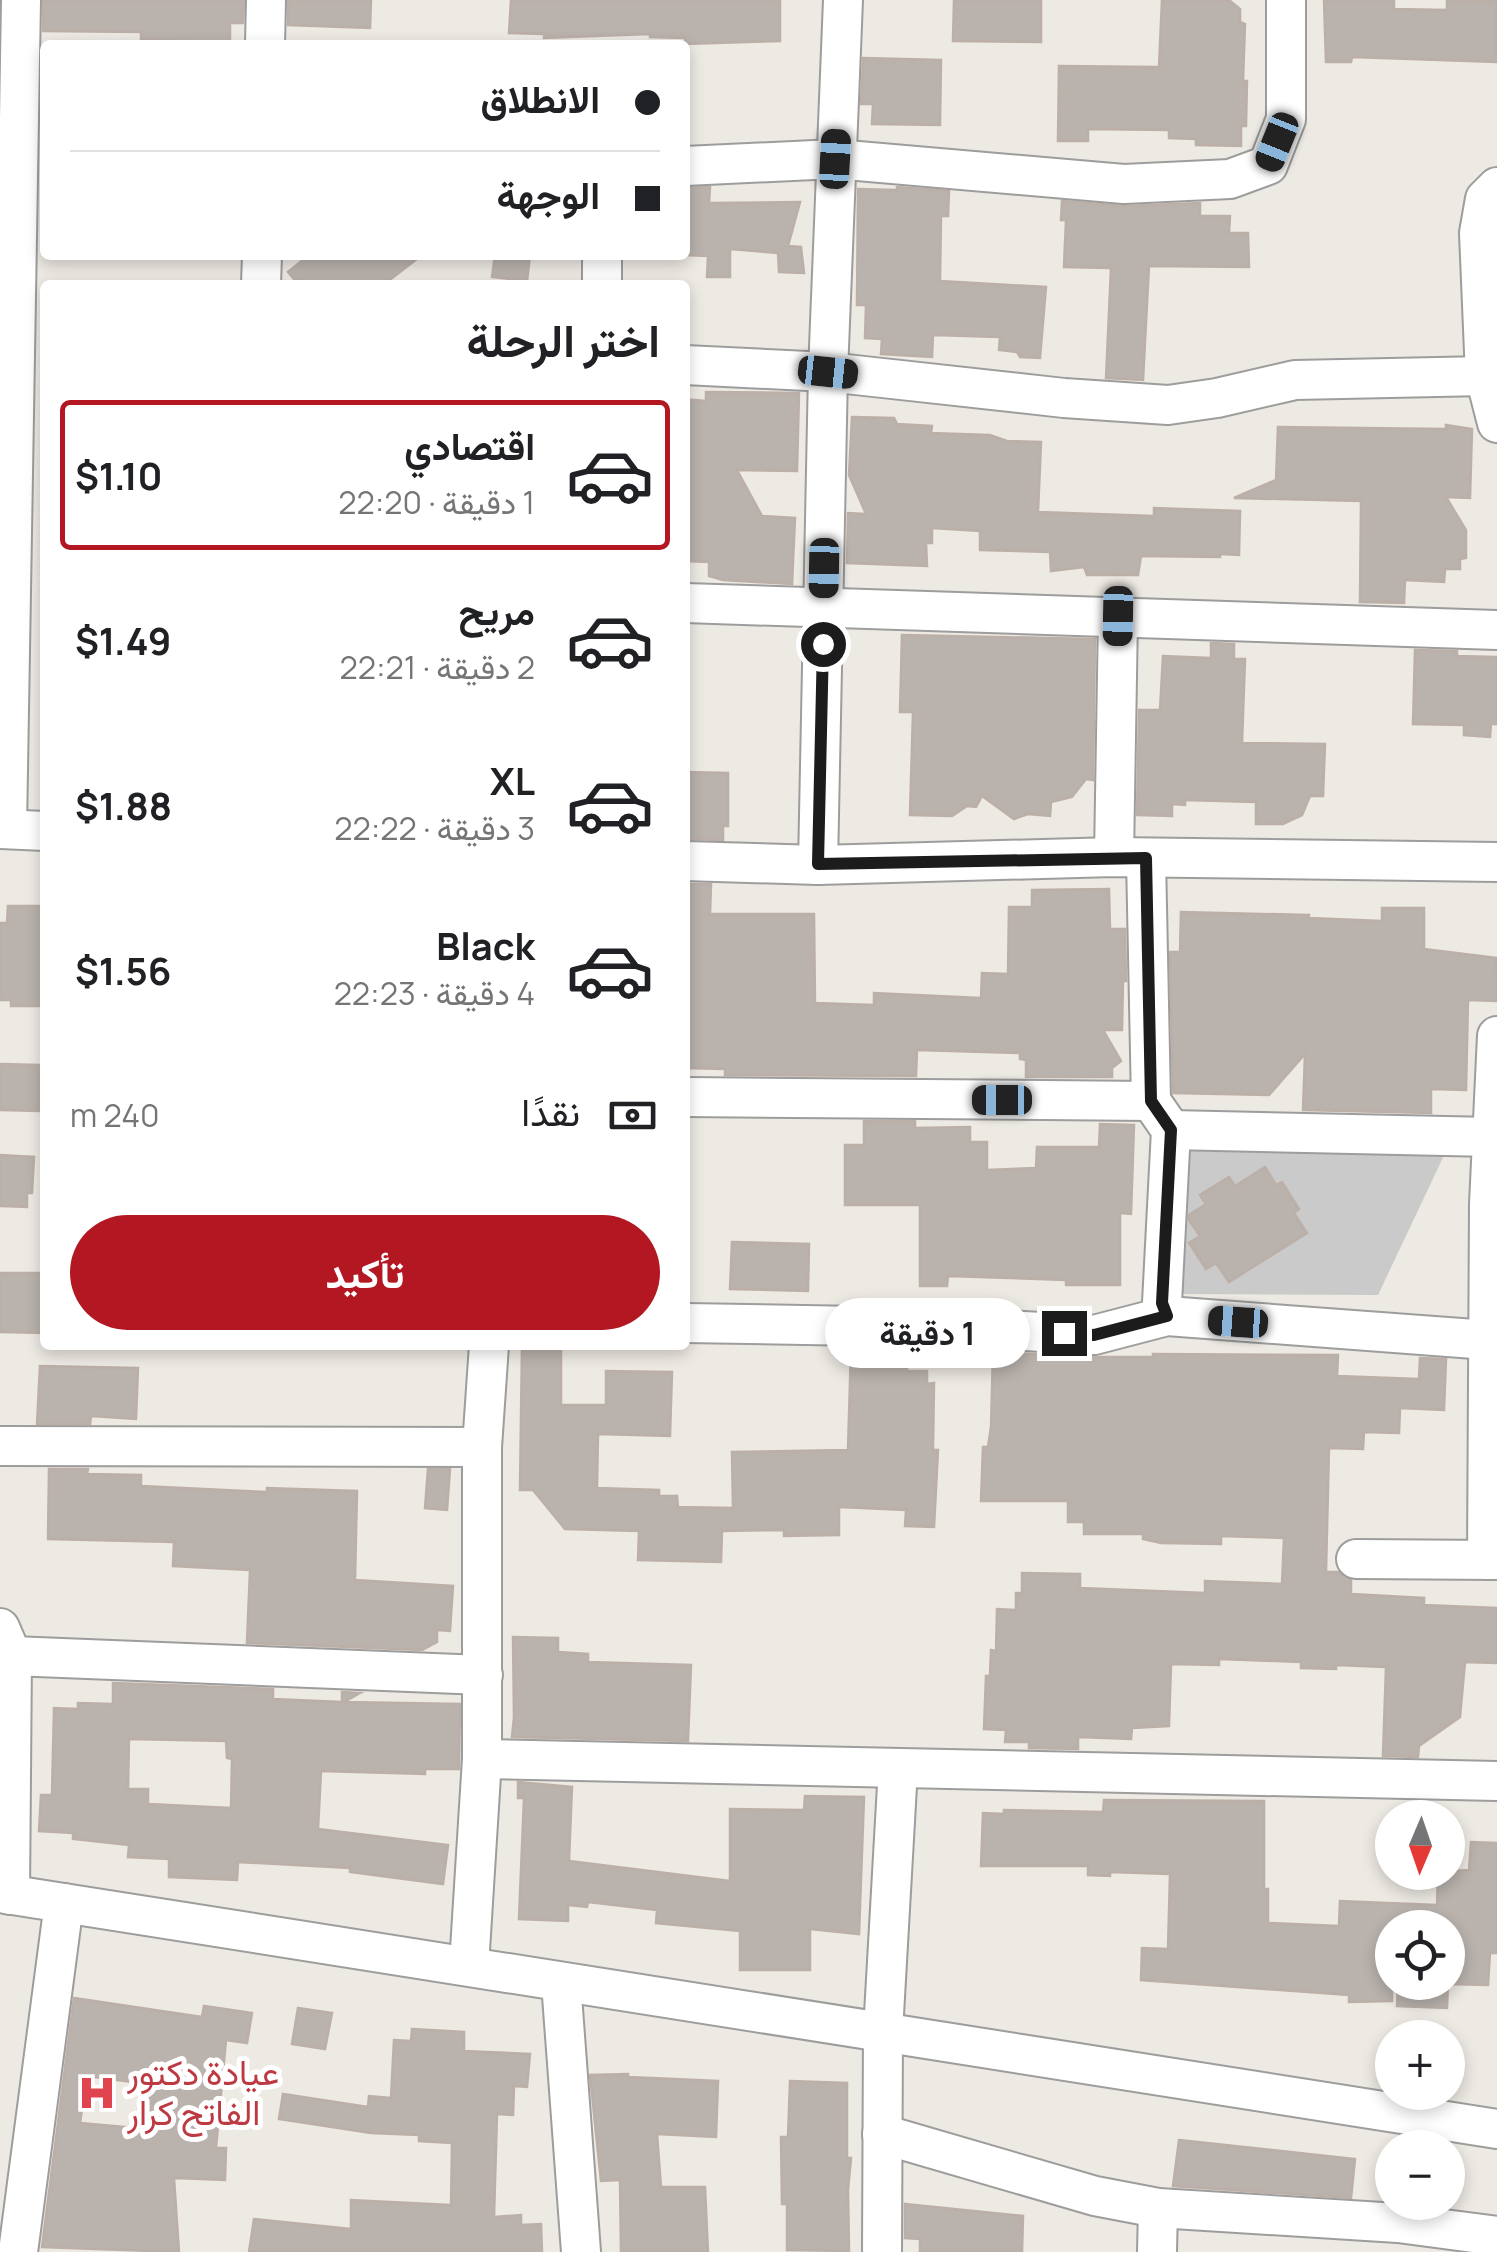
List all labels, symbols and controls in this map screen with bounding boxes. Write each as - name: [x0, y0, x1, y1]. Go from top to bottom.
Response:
- text: الانطلاق: [481, 72, 600, 124]
- car: [1252, 109, 1302, 175]
- car: [818, 128, 852, 190]
- text: الوجهة: [497, 168, 600, 220]
- text: اختر الرحلة: [466, 309, 660, 371]
- car: [797, 354, 859, 390]
- text: اقتصادي: [404, 419, 535, 471]
- icon: car: [565, 430, 655, 520]
- text: $1.10: [75, 449, 163, 501]
- text: 1 دقيقة · 22:20: [338, 480, 535, 524]
- car: [808, 538, 840, 598]
- text: مريح: [459, 584, 535, 636]
- car: [1102, 586, 1134, 646]
- icon: car: [565, 595, 655, 685]
- text: $1.49: [75, 614, 171, 666]
- route start: [801, 622, 846, 667]
- text: 2 دقيقة · 22:21: [339, 645, 535, 689]
- text: XL: [490, 754, 535, 806]
- icon: car: [565, 760, 655, 850]
- text: $1.88: [75, 779, 172, 831]
- text: 3 دقيقة · 22:22: [334, 806, 535, 850]
- text: Black: [436, 919, 535, 971]
- icon: car: [565, 925, 655, 1015]
- text: $1.56: [75, 944, 171, 996]
- text: 4 دقيقة · 22:23: [334, 971, 535, 1015]
- text: نقدًا: [521, 1085, 580, 1137]
- car: [972, 1085, 1032, 1115]
- icon: cash: [605, 1088, 660, 1143]
- text: 240 m: [70, 1093, 160, 1137]
- button: تأكيد: [70, 1215, 660, 1330]
- callout: 1 دقيقة: [824, 1298, 1029, 1368]
- car: [1207, 1305, 1269, 1339]
- text: 1 دقيقة: [880, 1311, 975, 1355]
- route end: [1042, 1311, 1087, 1356]
- north arrow: [1375, 1800, 1465, 1890]
- map controls: [1375, 1800, 1465, 2220]
- button: locate: [1375, 1910, 1465, 2000]
- button: +: [1375, 2020, 1465, 2110]
- place label: عيادة دكتور الفاتح كرار: [126, 2048, 279, 2137]
- hospital icon: عيادة دكتور الفاتح كرار: [76, 2072, 118, 2114]
- button: −: [1375, 2130, 1465, 2220]

